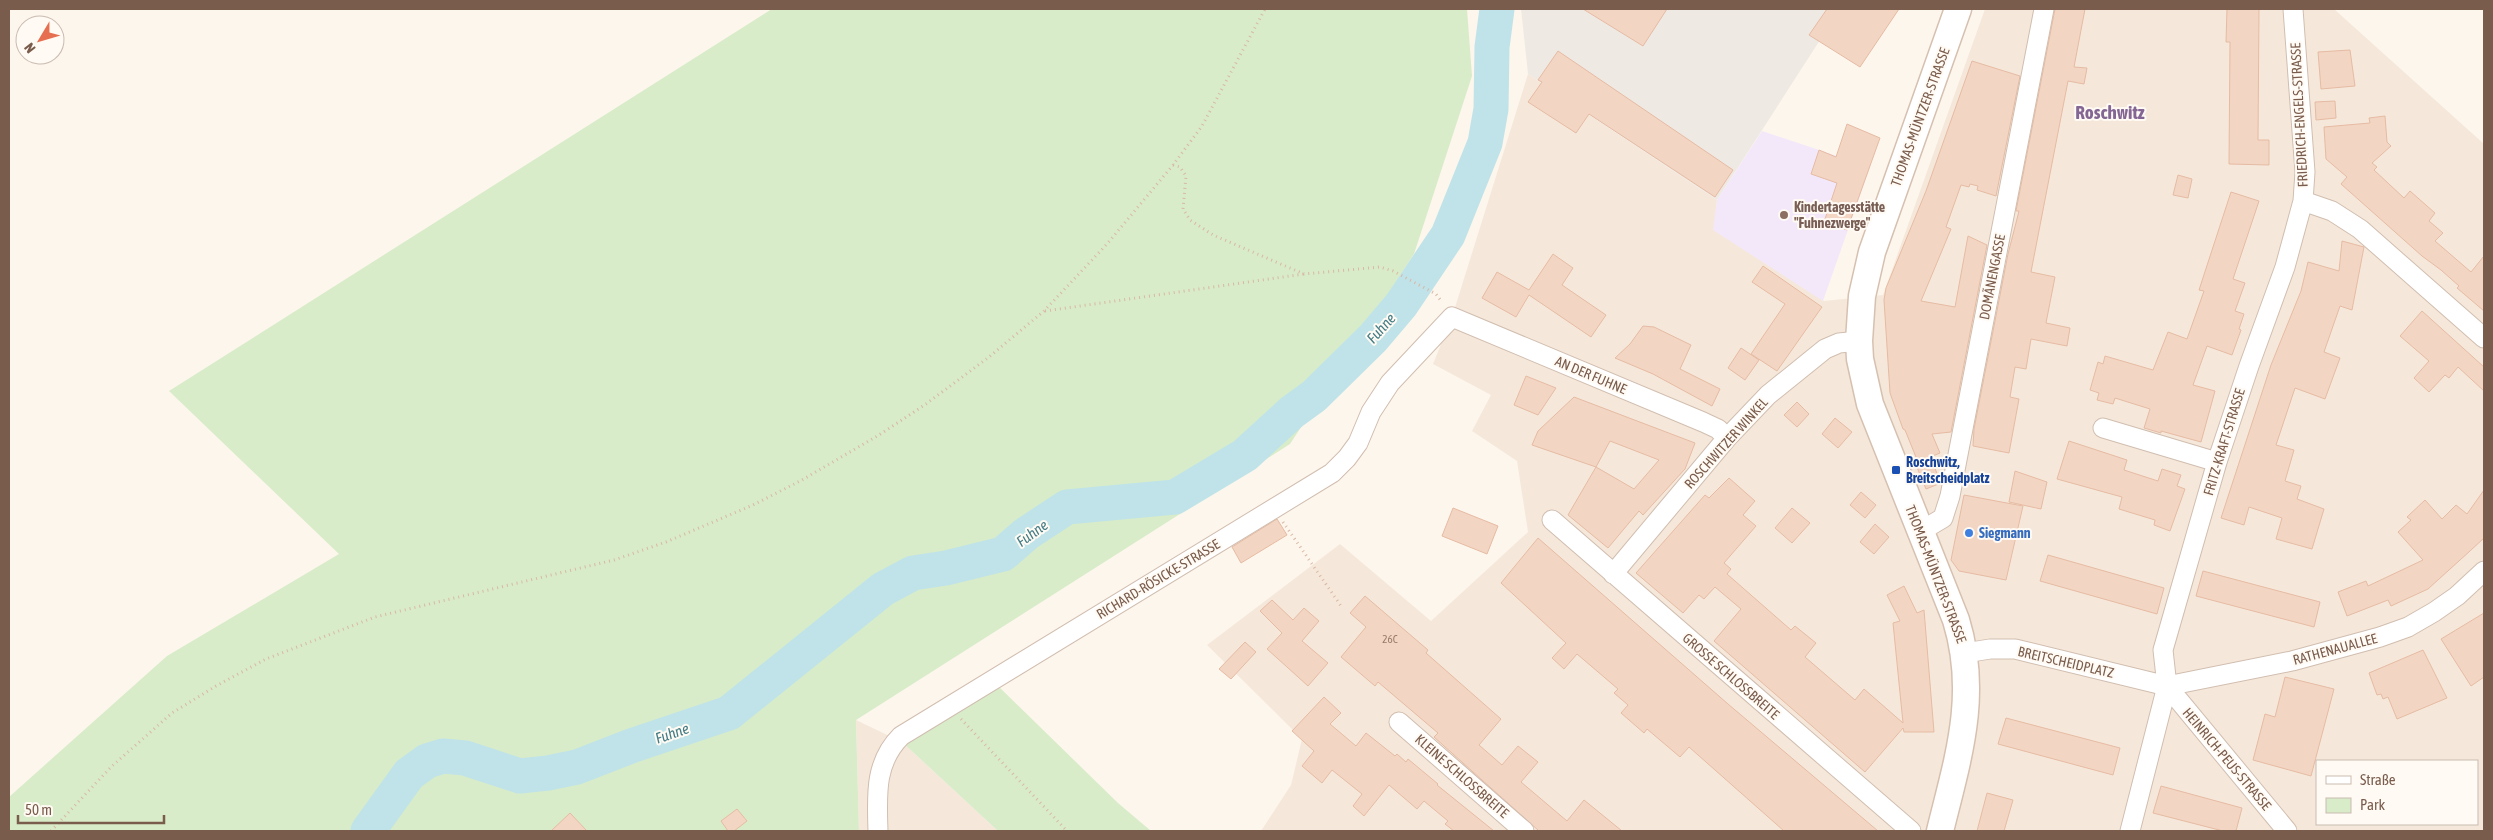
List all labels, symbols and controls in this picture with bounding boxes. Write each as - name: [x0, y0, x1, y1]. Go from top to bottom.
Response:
- north arrow: [15, 15, 65, 65]
- text: N: [21, 40, 39, 56]
- street label: FRIEDRICH-ENGELS-STRASSE: [2287, 42, 2311, 188]
- street label: THOMAS-MÜNTZER-STRASSE: [1887, 45, 1953, 189]
- district label: Roschwitz: [2075, 101, 2145, 123]
- place label: Kindertagesstätte "Fuhnezwerge": [1794, 199, 1885, 231]
- marker: Kindertagesstätte "Fuhnezwerge": [1778, 209, 1790, 221]
- street label: DOMÄNENGASSE: [1976, 233, 2008, 321]
- water label: Fuhne: [1363, 309, 1399, 347]
- street label: AN DER FUHNE: [1553, 353, 1629, 397]
- street label: FRITZ-KRAFT-STRASSE: [2200, 387, 2248, 497]
- street label: ROSCHWITZER WINKEL: [1681, 394, 1771, 492]
- place label: Roschwitz, Breitscheidplatz: [1906, 454, 1989, 486]
- marker: Roschwitz, Breitscheidplatz: [1890, 464, 1902, 476]
- street label: THOMAS-MÜNTZER-STRASSE: [1902, 503, 1970, 645]
- water label: Fuhne: [1013, 516, 1051, 550]
- place label: Siegmann: [1979, 525, 2031, 541]
- marker: Siegmann: [1963, 527, 1975, 539]
- street label: RICHARD-RÖSICKE-STRASSE: [1093, 536, 1223, 622]
- street label: GROSSE SCHLOSSBREITE: [1679, 630, 1783, 722]
- street label: RATHENAUALLEE: [2291, 630, 2379, 668]
- house number: 26C: [1382, 633, 1398, 645]
- street label: BREITSCHEIDPLATZ: [2016, 643, 2116, 681]
- street label: HEINRICH-PEUS-STRASSE: [2180, 705, 2274, 813]
- water label: Fuhne: [653, 719, 691, 747]
- street label: KLEINE SCHLOSSBREITE: [1412, 731, 1512, 821]
- legend: [2316, 760, 2478, 825]
- text: Straße: [2360, 771, 2396, 788]
- scale bar: [18, 792, 164, 824]
- text: Park: [2360, 796, 2385, 813]
- text: 50 m: [25, 801, 52, 818]

